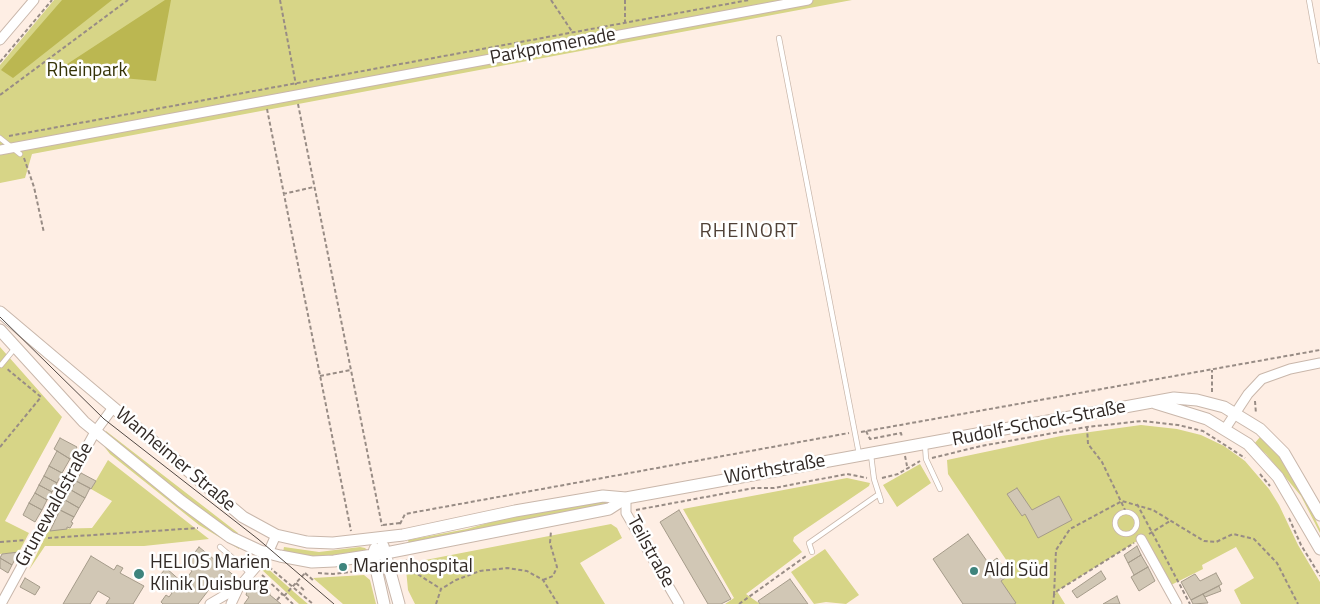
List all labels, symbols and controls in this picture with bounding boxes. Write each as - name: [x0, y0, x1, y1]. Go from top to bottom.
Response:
- street label: Parkpromenade: [488, 24, 618, 70]
- park label: Rheinpark: [46, 60, 128, 82]
- district label: RHEINORT: [698, 220, 800, 244]
- street label: Rudolf-Schock-Straße: [950, 396, 1128, 452]
- street label: Wanheimer Straße: [110, 403, 240, 517]
- street label: Grunewaldstraße: [11, 439, 99, 571]
- street label: Wörthstraße: [723, 450, 827, 490]
- street label: Teilstraße: [621, 512, 679, 592]
- place label: HELIOS Marien Klinik Duisburg: [150, 552, 270, 596]
- place label: Marienhospital: [353, 556, 473, 578]
- place label: Aldi Süd: [984, 560, 1049, 582]
- marker: Marienhospital: [337, 561, 349, 573]
- marker: Aldi Süd: [968, 565, 980, 577]
- marker: HELIOS Marien Klinik Duisburg: [132, 567, 146, 581]

